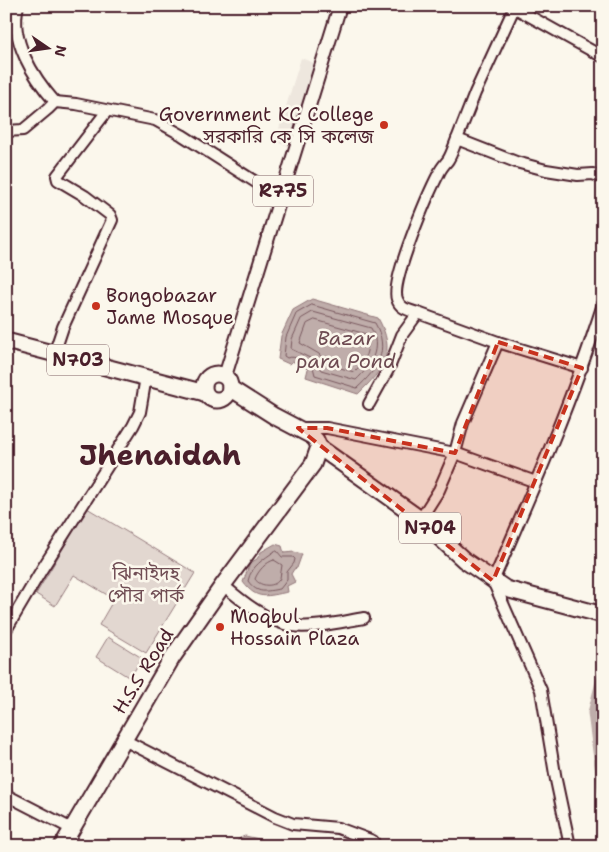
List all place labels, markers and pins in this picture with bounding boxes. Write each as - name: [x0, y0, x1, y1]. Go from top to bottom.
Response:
- place label: Government KC College সরকারি কে সি কলেজ: [159, 102, 375, 149]
- marker: Government KC College সরকারি কে সি কলেজ: [378, 119, 390, 131]
- place label: Bongobazar Jame Mosque: [106, 283, 234, 330]
- marker: Bongobazar Jame Mosque: [90, 300, 102, 312]
- place label: Moqbul Hossain Plaza: [230, 604, 359, 651]
- marker: Moqbul Hossain Plaza: [214, 621, 226, 633]

